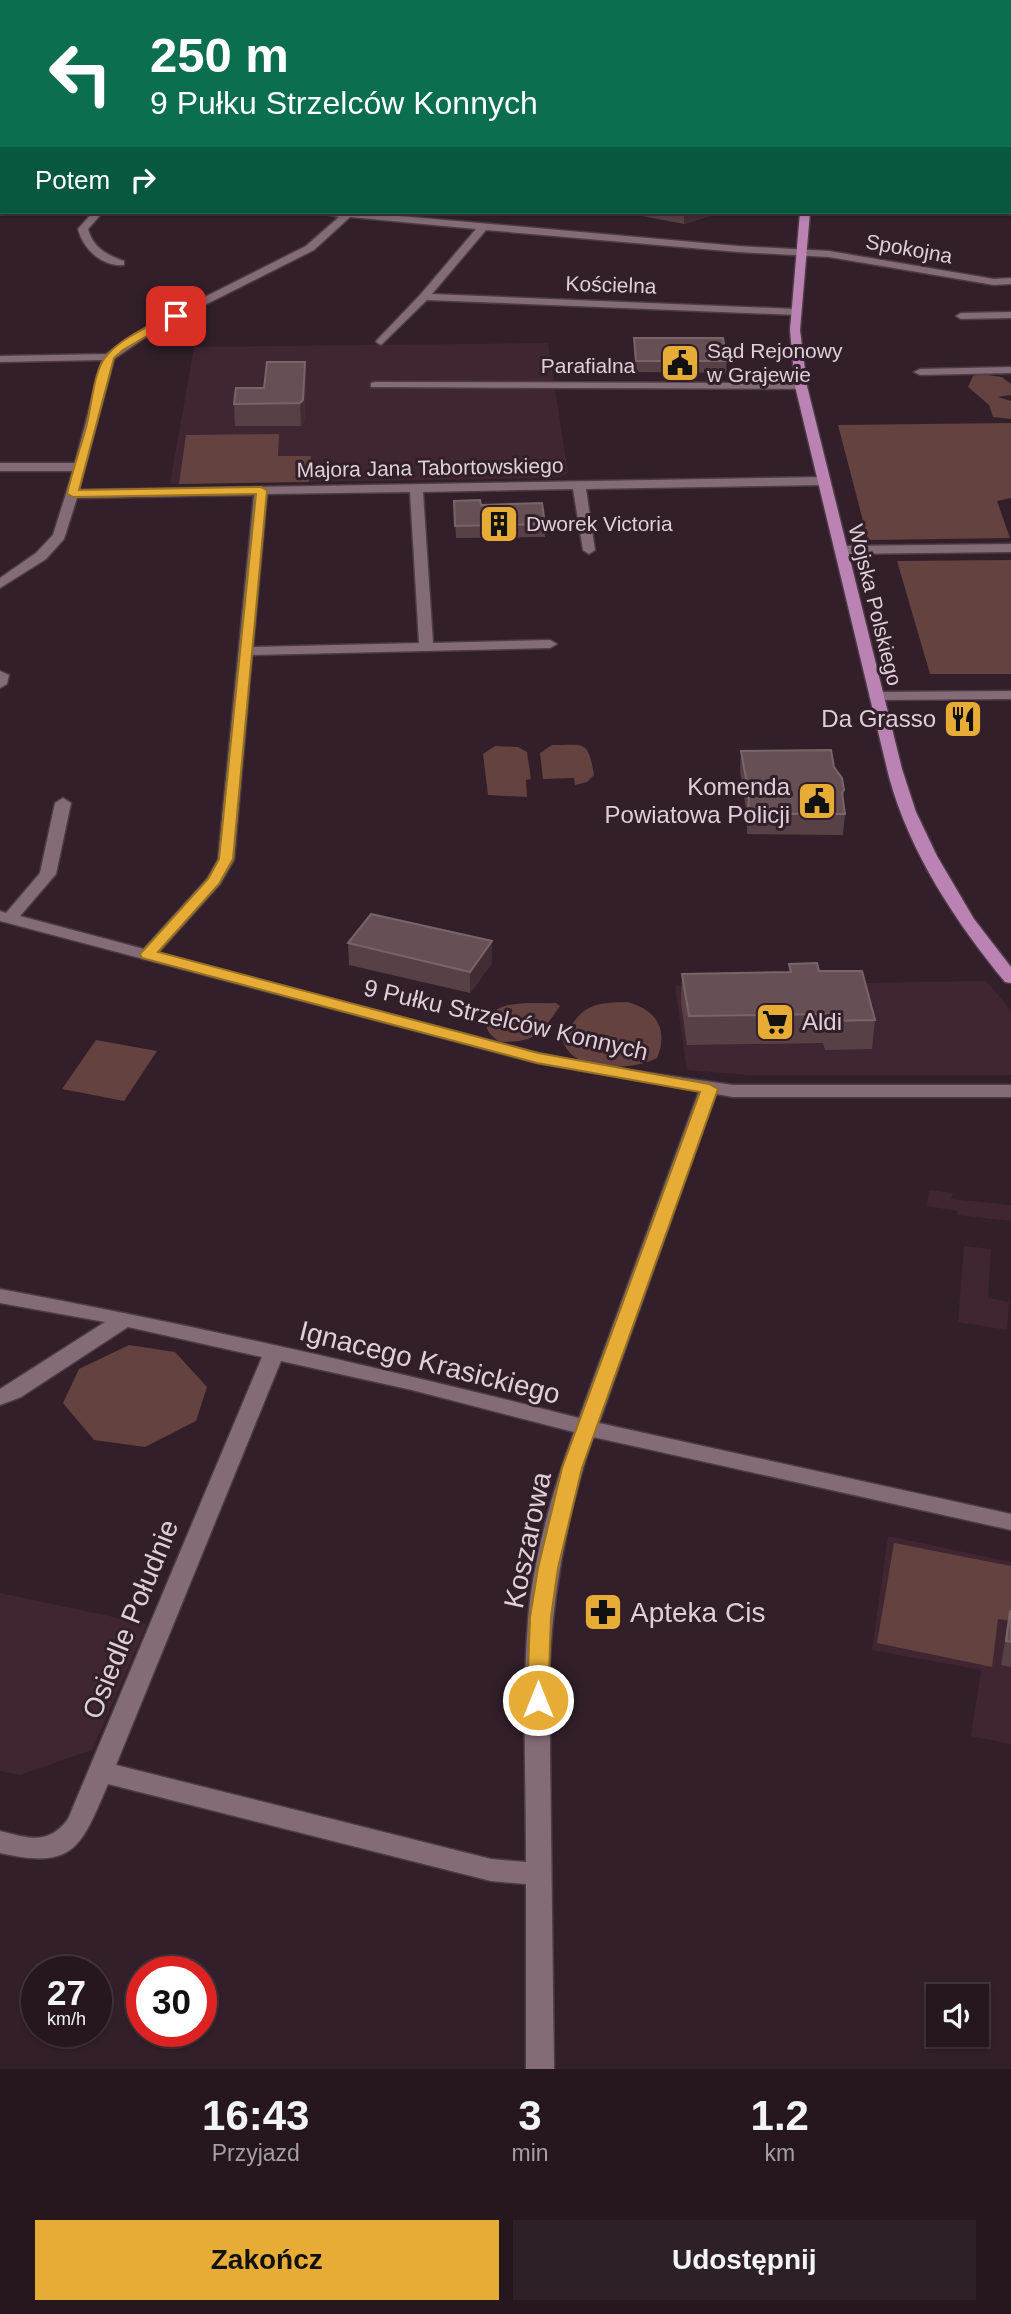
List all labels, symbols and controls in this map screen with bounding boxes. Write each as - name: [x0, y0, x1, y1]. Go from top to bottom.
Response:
- icon: left: [35, 28, 126, 119]
- text: 250 m: [150, 28, 289, 82]
- text: 9 Pułku Strzelców Konnych: [150, 85, 538, 121]
- icon: right: [124, 161, 162, 199]
- text: Potem: [35, 165, 110, 195]
- street label: Spokojna: [864, 230, 955, 267]
- street label: Kościelna: [565, 271, 657, 298]
- pin: [146, 286, 206, 346]
- icon: arrive: [157, 297, 195, 335]
- place label: Sąd Rejonowy w Grajewie: [706, 339, 843, 386]
- public building icon: Sąd Rejonowy w Grajewie: [659, 342, 701, 384]
- street label: Parafialna: [541, 354, 636, 377]
- street label: Majora Jana Tabortowskiego: [296, 454, 564, 481]
- building icon: Dworek Victoria: [478, 503, 520, 545]
- place label: Dworek Victoria: [526, 512, 673, 535]
- street label: Wojska Polskiego: [844, 522, 907, 688]
- restaurant icon: Da Grasso: [942, 698, 984, 740]
- place label: Da Grasso: [821, 705, 936, 732]
- place label: Komenda Powiatowa Policji: [605, 773, 791, 828]
- public building icon: Komenda Powiatowa Policji: [796, 780, 838, 822]
- street label: 9 Pułku Strzelców Konnych: [361, 974, 651, 1065]
- supermarket icon: Aldi: [754, 1001, 796, 1043]
- place label: Aldi: [802, 1008, 842, 1035]
- street label: Ignacego Krasickiego: [296, 1315, 564, 1410]
- street label: Koszarowa: [498, 1469, 557, 1611]
- street label: Osiedle Południe: [76, 1515, 184, 1723]
- pharmacy icon: Apteka Cis: [582, 1591, 624, 1633]
- place label: Apteka Cis: [630, 1597, 765, 1628]
- position arrow: [501, 1663, 575, 1737]
- speed limit sign: 30: [126, 1956, 217, 2047]
- text: 27: [47, 1973, 86, 2012]
- map controls: [926, 1984, 989, 2047]
- button: sound: [926, 1984, 989, 2047]
- text: km/h: [47, 2009, 86, 2029]
- text: 16:43: [202, 2092, 309, 2139]
- text: 3: [518, 2092, 542, 2139]
- text: 1.2: [751, 2092, 809, 2139]
- text: Przyjazd: [212, 2140, 300, 2166]
- text: min: [511, 2140, 549, 2166]
- text: km: [764, 2140, 795, 2166]
- button: Zakończ: [35, 2220, 499, 2300]
- button: Udostępnij: [513, 2220, 976, 2300]

